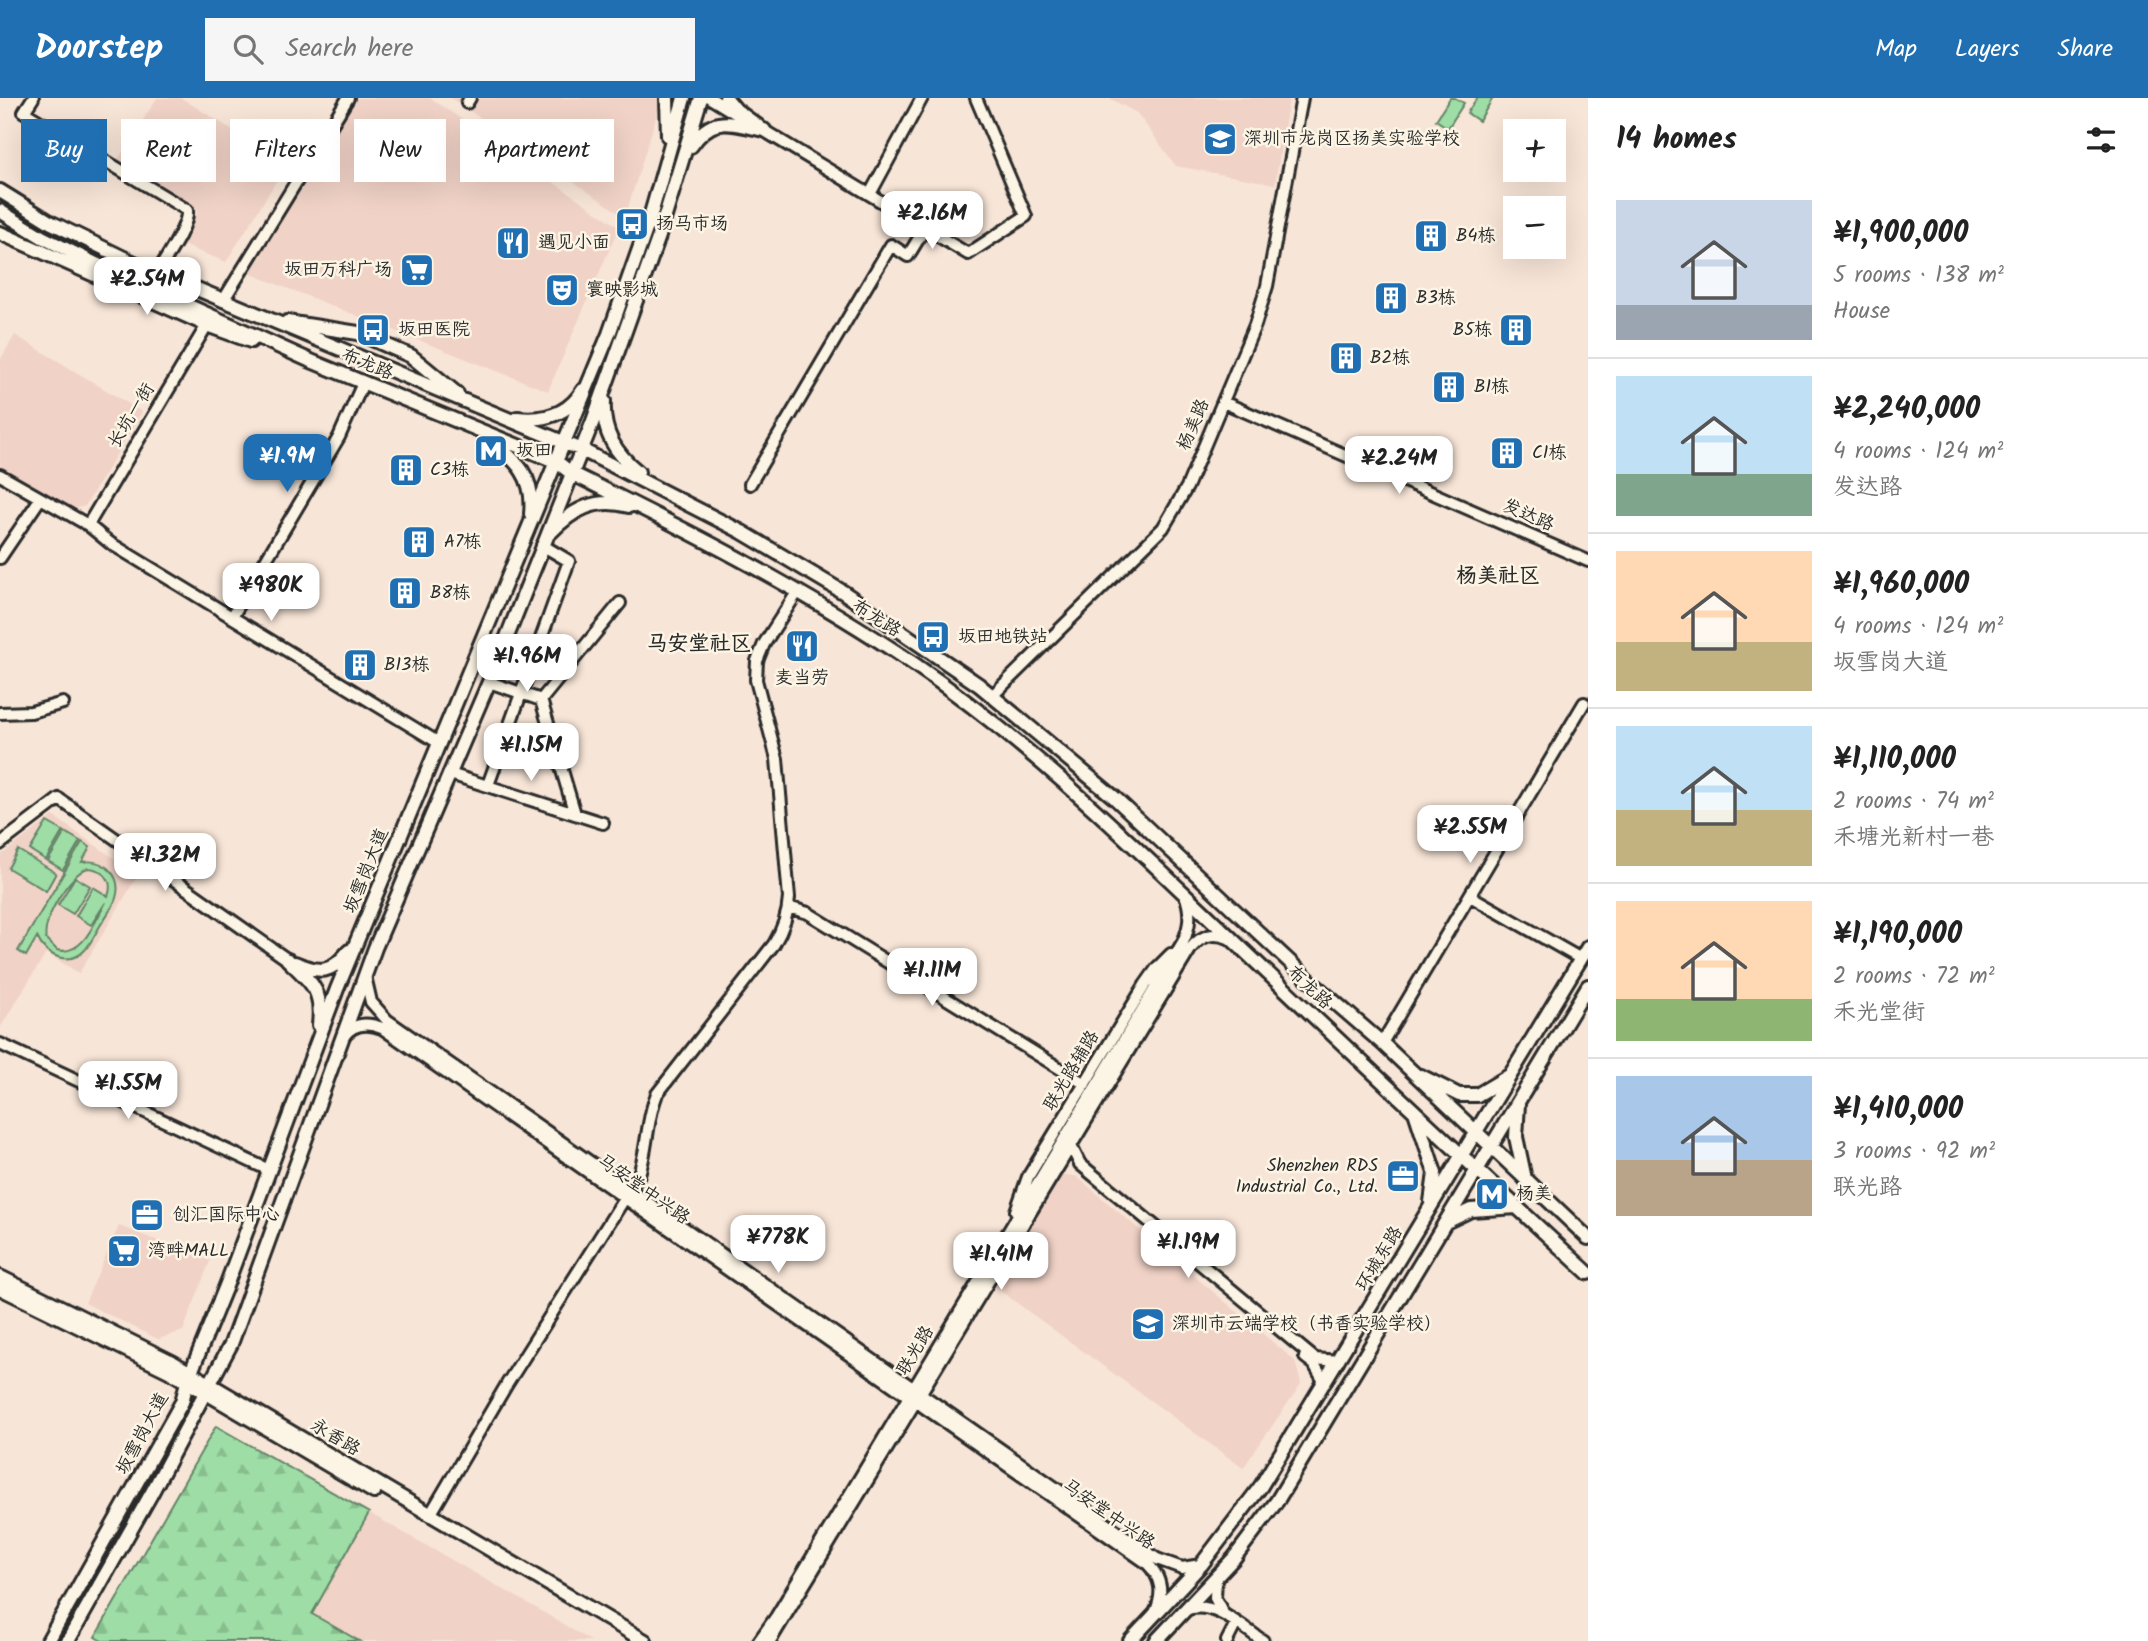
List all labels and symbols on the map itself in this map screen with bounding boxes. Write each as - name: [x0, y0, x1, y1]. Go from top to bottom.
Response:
- school or university icon: 深圳市龙岗区扬美实验学校: [1201, 120, 1239, 158]
- place label: 深圳市龙岗区扬美实验学校: [1244, 125, 1460, 154]
- pin: ¥2.16M: [875, 192, 989, 251]
- bus stop icon: 扬马市场: [613, 205, 651, 243]
- place label: 扬马市场: [656, 210, 728, 239]
- building icon: B4栋: [1412, 217, 1450, 255]
- place label: B4栋: [1456, 222, 1495, 251]
- restaurant icon: 遇见小面: [494, 224, 532, 262]
- place label: 遇见小面: [538, 229, 610, 258]
- supermarket icon: 坂田万科广场: [398, 251, 436, 289]
- place label: 坂田万科广场: [284, 256, 392, 285]
- pin: ¥2.54M: [90, 258, 204, 317]
- theatre icon: 寰映影城: [543, 271, 581, 309]
- place label: 寰映影城: [586, 276, 658, 305]
- building icon: B3栋: [1372, 279, 1410, 317]
- place label: B3栋: [1416, 284, 1456, 313]
- bus stop icon: 坂田医院: [354, 311, 392, 349]
- building icon: B5栋: [1497, 311, 1535, 349]
- place label: 坂田医院: [398, 316, 470, 345]
- place label: B5栋: [1453, 316, 1492, 345]
- building icon: B2栋: [1327, 339, 1365, 377]
- street label: 布龙路: [337, 341, 397, 389]
- place label: B2栋: [1370, 344, 1410, 373]
- building icon: B1栋: [1430, 368, 1468, 406]
- place label: B1栋: [1474, 373, 1509, 402]
- street label: 长坑一街: [101, 378, 163, 454]
- street label: 杨美路: [1170, 394, 1218, 456]
- metro station icon: 坂田: [472, 432, 510, 470]
- pin: ¥1.9M: [238, 434, 336, 494]
- building icon: C1栋: [1488, 434, 1526, 472]
- pin: ¥2.24M: [1342, 436, 1456, 496]
- place label: 坂田: [516, 437, 552, 466]
- place label: C1栋: [1532, 439, 1566, 468]
- building icon: C3栋: [387, 451, 425, 489]
- place label: C3栋: [430, 456, 469, 485]
- street label: 发达路: [1497, 492, 1559, 540]
- building icon: A7栋: [400, 523, 438, 561]
- place label: A7栋: [444, 528, 481, 557]
- district label: 杨美社区: [1456, 560, 1540, 593]
- pin: ¥980K: [222, 564, 320, 623]
- building icon: B8栋: [386, 574, 424, 612]
- place label: B8栋: [430, 579, 470, 608]
- street label: 布龙路: [845, 592, 907, 646]
- bus stop icon: 坂田地铁站: [914, 618, 952, 656]
- place label: 坂田地铁站: [958, 623, 1048, 652]
- restaurant icon: 麦当劳: [783, 627, 821, 665]
- district label: 马安堂社区: [647, 628, 752, 661]
- pin: ¥1.96M: [470, 634, 584, 694]
- building icon: B13栋: [341, 646, 379, 684]
- place label: B13栋: [384, 651, 429, 680]
- place label: 麦当劳: [775, 664, 829, 693]
- pin: ¥1.15M: [474, 724, 588, 783]
- pin: ¥2.55M: [1413, 806, 1527, 865]
- street label: 坂雪岗大道: [337, 824, 397, 918]
- pin: ¥1.32M: [108, 834, 222, 893]
- pin: ¥1.11M: [875, 948, 989, 1008]
- street label: 布龙路: [1279, 959, 1339, 1017]
- street label: 联光路辅路: [1036, 1025, 1108, 1117]
- pin: ¥1.55M: [71, 1062, 185, 1121]
- street label: 马安堂中兴路: [590, 1147, 696, 1233]
- place label: Shenzhen RDS Industrial Co., Ltd.: [1236, 1152, 1378, 1202]
- office icon: Shenzhen RDS Industrial Co., Ltd.: [1384, 1157, 1422, 1195]
- metro station icon: 杨美: [1473, 1175, 1511, 1213]
- place label: 杨美: [1516, 1180, 1552, 1209]
- office icon: 创汇国际中心: [128, 1196, 166, 1234]
- place label: 创汇国际中心: [172, 1201, 280, 1230]
- pin: ¥778K: [729, 1216, 827, 1275]
- pin: ¥1.19M: [1131, 1220, 1245, 1280]
- street label: 环城东路: [1349, 1221, 1411, 1297]
- supermarket icon: 湾畔MALL: [105, 1232, 143, 1270]
- pin: ¥1.41M: [944, 1232, 1058, 1292]
- place label: 湾畔MALL: [148, 1237, 229, 1266]
- school or university icon: 深圳市云端学校（书香实验学校）: [1129, 1305, 1167, 1343]
- place label: 深圳市云端学校（书香实验学校）: [1172, 1310, 1442, 1339]
- street label: 联光路: [890, 1320, 942, 1382]
- street label: 坂雪岗大道: [109, 1387, 177, 1481]
- street label: 永香路: [304, 1412, 366, 1464]
- street label: 马安堂中兴路: [1055, 1472, 1161, 1558]

